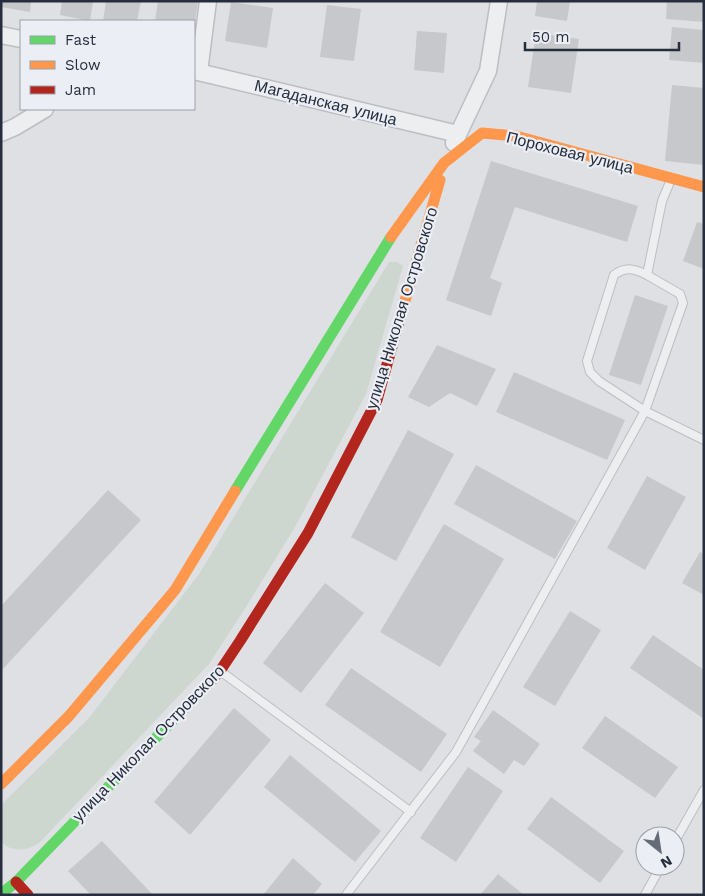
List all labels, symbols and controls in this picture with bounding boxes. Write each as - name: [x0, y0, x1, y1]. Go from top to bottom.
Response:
- legend: [20, 20, 195, 110]
- scale bar: [525, 20, 679, 52]
- text: 50 m: [532, 28, 569, 46]
- text: Fast: [65, 31, 97, 49]
- text: Slow: [65, 56, 101, 74]
- street label: Магаданская улица: [253, 76, 399, 129]
- text: Jam: [65, 81, 96, 99]
- street label: Пороховая улица: [504, 128, 635, 177]
- street label: улица Николая Островского: [362, 205, 441, 412]
- street label: улица Николая Островского: [68, 661, 228, 826]
- north arrow: [635, 826, 685, 876]
- text: N: [658, 853, 675, 872]

